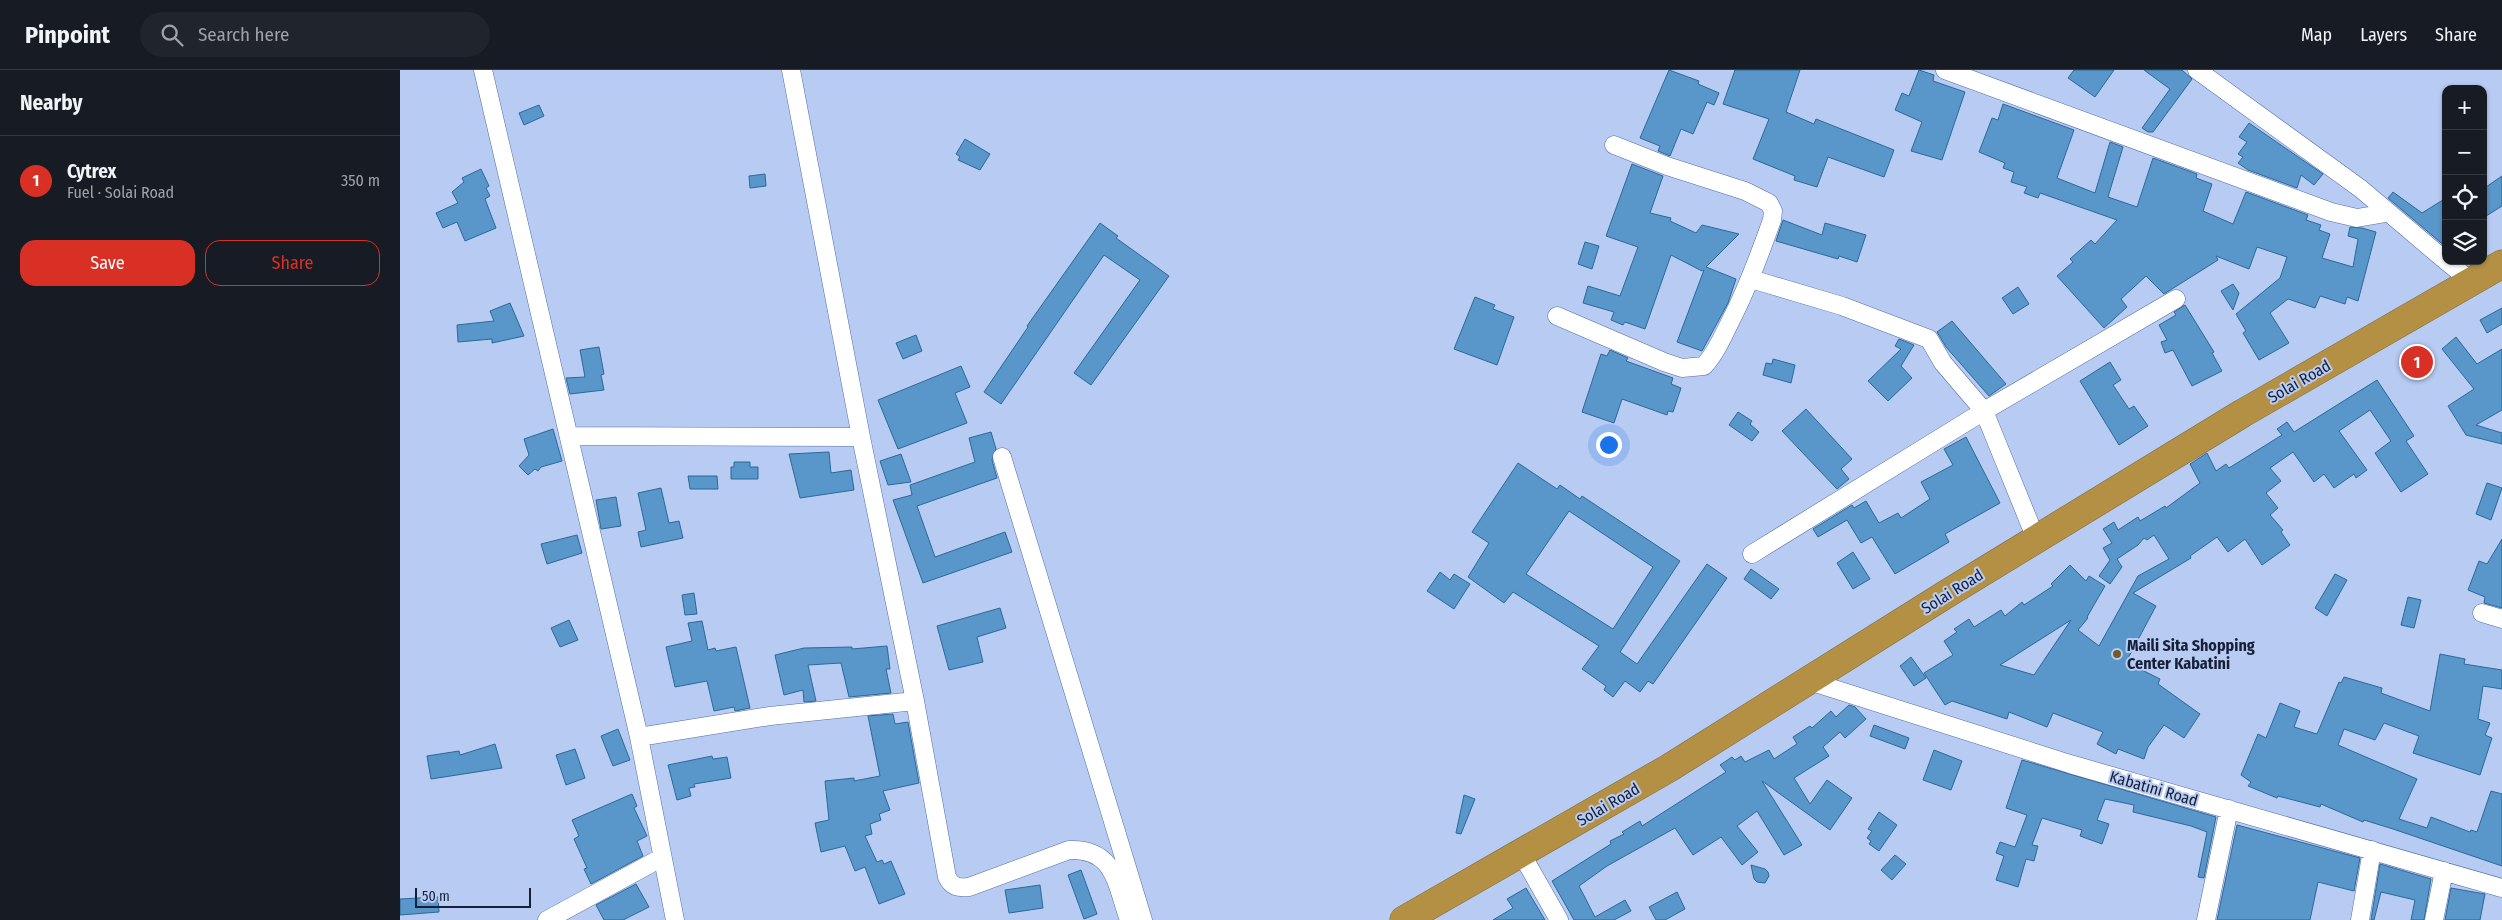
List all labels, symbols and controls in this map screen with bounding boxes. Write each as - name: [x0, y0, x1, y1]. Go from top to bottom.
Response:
- search box: [140, 12, 490, 57]
- text: Pinpoint: [25, 21, 110, 49]
- icon: search: [158, 21, 186, 49]
- text: Search here: [198, 23, 289, 46]
- text: Map: [2301, 24, 2332, 46]
- text: Layers: [2360, 24, 2407, 46]
- text: Share: [2435, 24, 2477, 46]
- map controls: [2442, 85, 2487, 265]
- button: +: [2442, 85, 2487, 130]
- text: Nearby: [20, 90, 82, 116]
- button: −: [2442, 130, 2487, 175]
- text: Cytrex: [67, 160, 116, 183]
- text: 1: [33, 171, 39, 190]
- text: 350 m: [341, 171, 380, 190]
- button: locate: [2442, 175, 2487, 220]
- text: Fuel · Solai Road: [67, 183, 174, 202]
- button: layers: [2442, 220, 2487, 265]
- button: Save: [20, 240, 195, 286]
- button: Share: [205, 240, 380, 286]
- pin: 1: [2401, 343, 2433, 381]
- street label: Solai Road: [2264, 356, 2334, 407]
- your location: [1596, 432, 1622, 458]
- street label: Solai Road: [1918, 565, 1987, 618]
- place label: Maili Sita Shopping Center Kabatini: [2127, 636, 2255, 673]
- marker: Maili Sita Shopping Center Kabatini: [2111, 648, 2123, 660]
- street label: Kabatini Road: [2107, 767, 2200, 810]
- street label: Solai Road: [1573, 779, 1643, 830]
- scale bar: [415, 885, 531, 908]
- text: 50 m: [422, 888, 450, 905]

